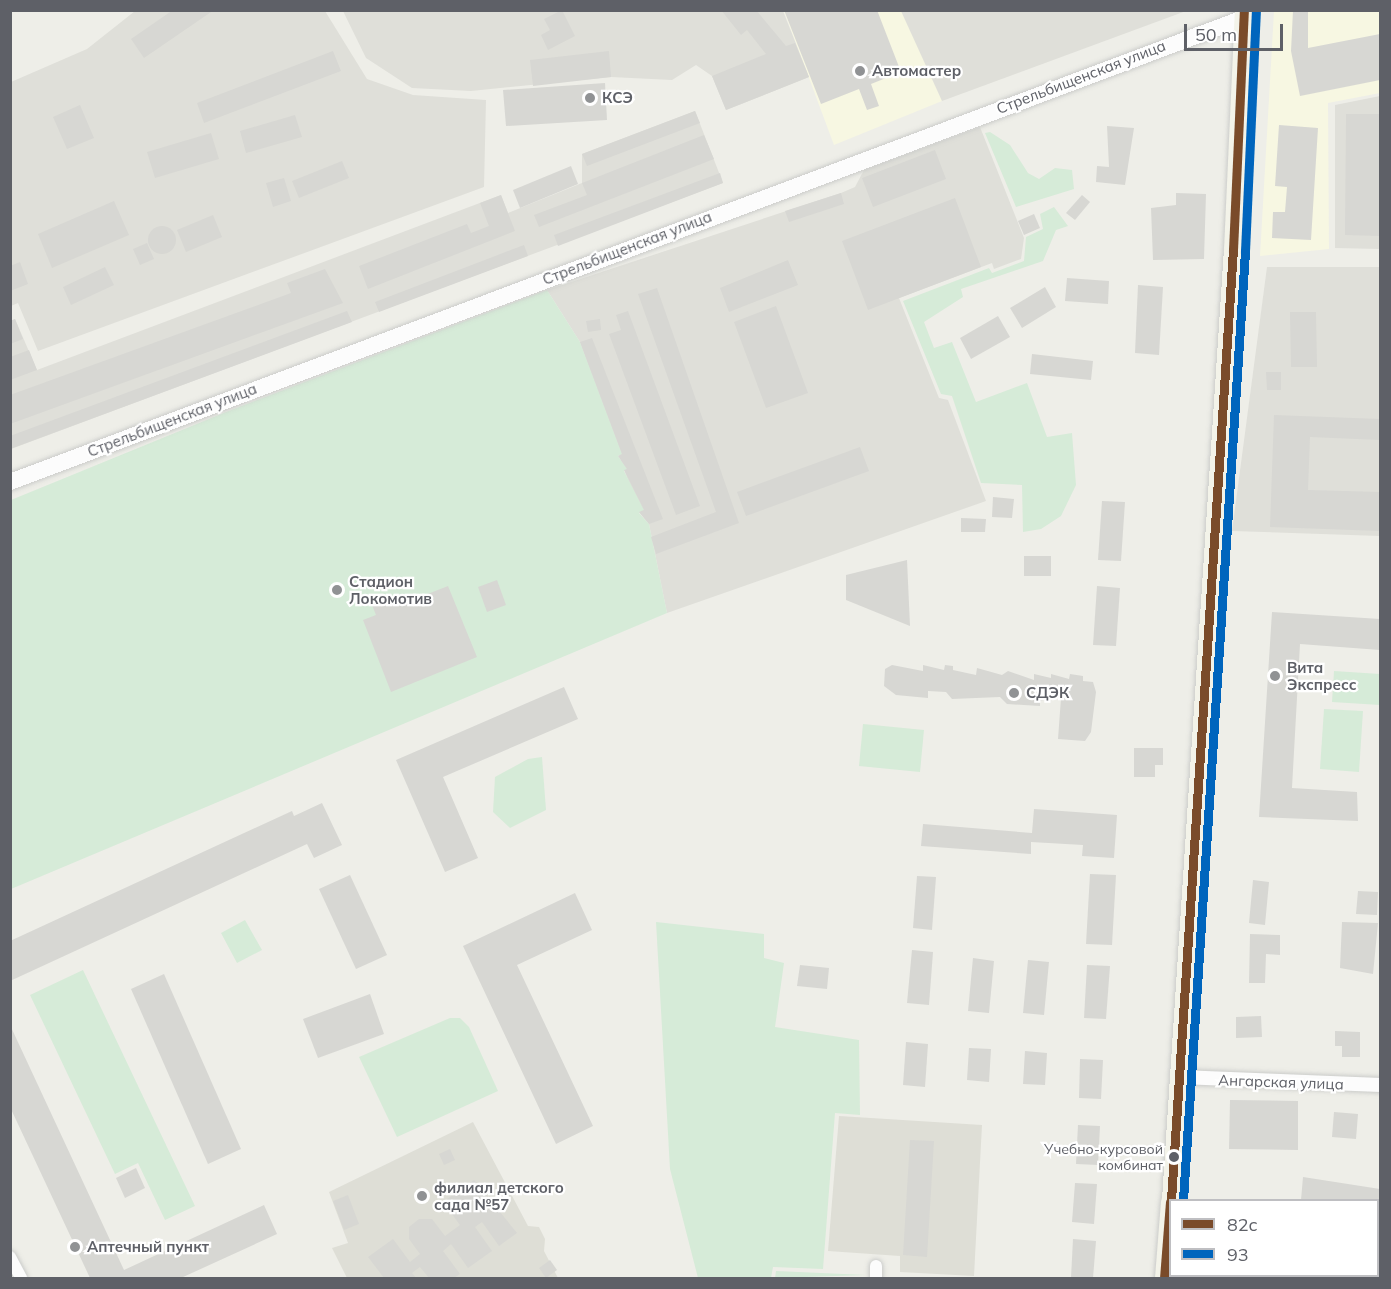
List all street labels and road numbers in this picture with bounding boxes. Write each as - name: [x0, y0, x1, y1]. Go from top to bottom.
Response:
- street label: Стрельбищенская улица: [994, 36, 1168, 118]
- street label: Стрельбищенская улица: [540, 207, 714, 289]
- street label: Стрельбищенская улица: [85, 379, 259, 461]
- street label: Ангарская улица: [1218, 1071, 1344, 1093]

